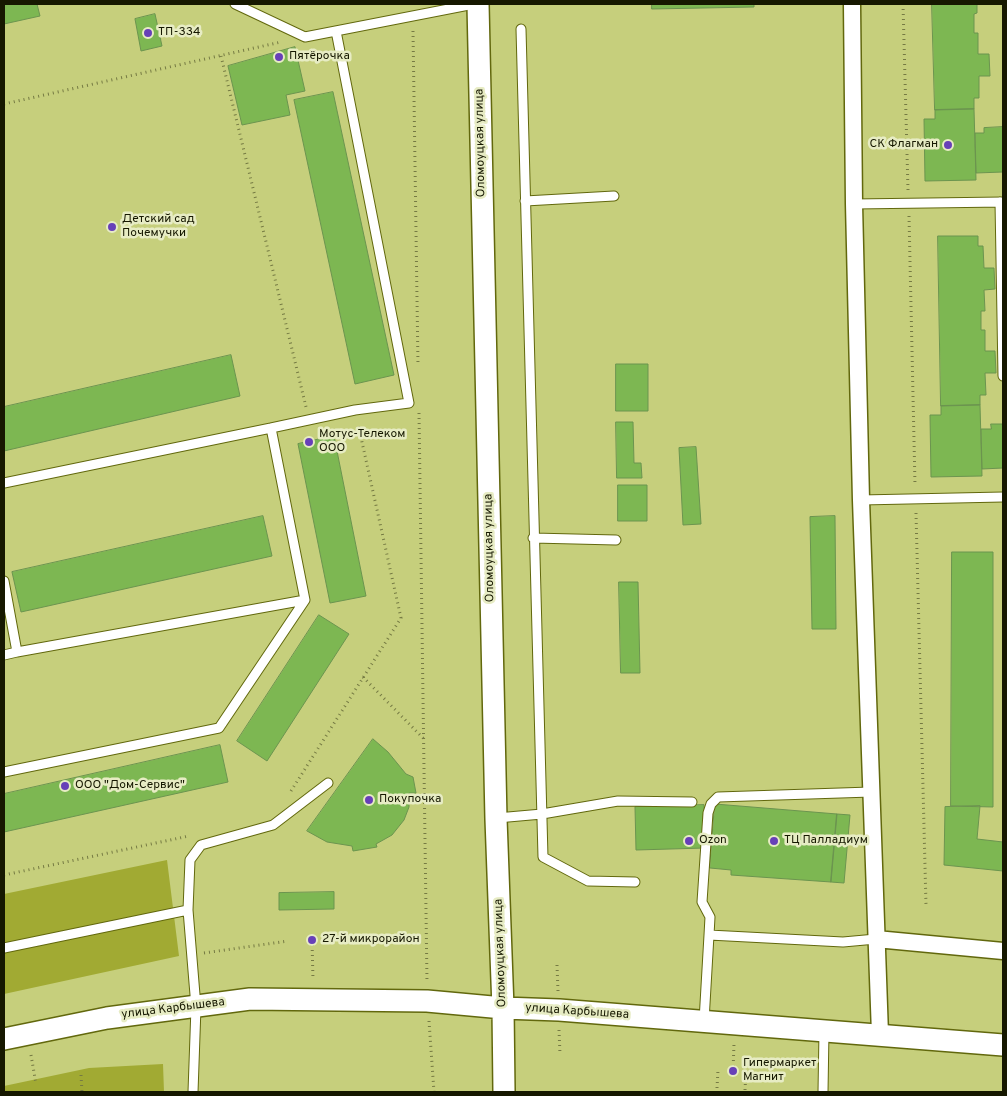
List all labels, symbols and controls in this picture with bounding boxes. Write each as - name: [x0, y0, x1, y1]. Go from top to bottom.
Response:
- place label: ТП-334: [158, 26, 200, 40]
- marker: ТП-334: [142, 27, 154, 39]
- place label: Пятёрочка: [289, 50, 350, 64]
- marker: Пятёрочка: [273, 51, 285, 63]
- street label: Оломоуцкая улица: [473, 89, 489, 197]
- place label: СК Флагман: [870, 138, 938, 152]
- marker: СК Флагман: [942, 139, 954, 151]
- place label: Детский сад Почемучки: [122, 213, 195, 241]
- marker: Детский сад Почемучки: [106, 221, 118, 233]
- place label: Мотус-Телеком ООО: [319, 428, 405, 456]
- marker: Мотус-Телеком ООО: [303, 436, 315, 448]
- street label: Оломоуцкая улица: [482, 494, 498, 602]
- place label: ООО "Дом-Сервис": [75, 779, 185, 793]
- marker: ООО "Дом-Сервис": [59, 780, 71, 792]
- place label: Покупочка: [379, 793, 441, 807]
- marker: Покупочка: [363, 794, 375, 806]
- place label: Ozon: [699, 834, 727, 848]
- place label: ТЦ Палладиум: [784, 834, 868, 848]
- marker: Ozon: [683, 835, 695, 847]
- marker: ТЦ Палладиум: [768, 835, 780, 847]
- street label: Оломоуцкая улица: [492, 898, 510, 1008]
- place label: 27-й микрорайон: [322, 933, 420, 947]
- marker: 27-й микрорайон: [306, 934, 318, 946]
- street label: улица Карбышева: [120, 996, 226, 1022]
- street label: улица Карбышева: [525, 1001, 629, 1023]
- place label: Гипермаркет Магнит: [743, 1057, 816, 1085]
- marker: Гипермаркет Магнит: [727, 1065, 739, 1077]

